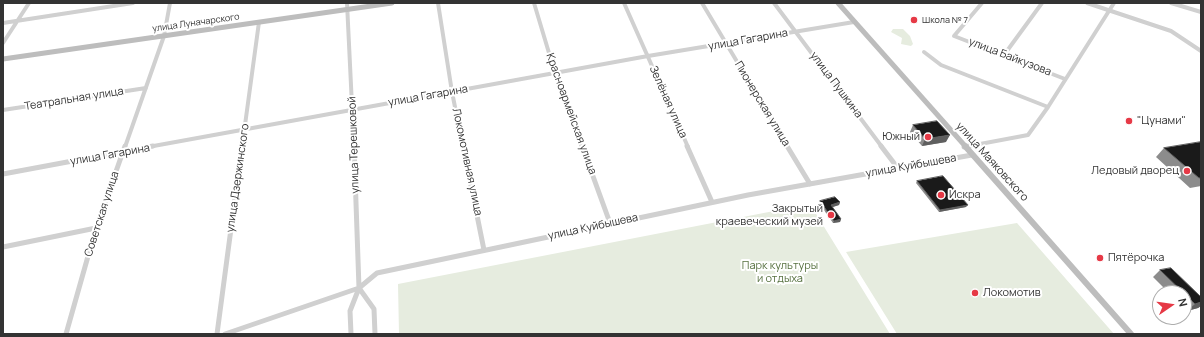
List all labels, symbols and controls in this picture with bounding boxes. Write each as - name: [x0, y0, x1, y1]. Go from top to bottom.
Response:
- street label: улица Луначарского: [152, 12, 240, 34]
- marker: Школа № 7: [909, 15, 919, 25]
- place label: Школа № 7: [922, 15, 968, 25]
- street label: улица Гагарина: [707, 26, 789, 54]
- street label: улица Байкузова: [967, 35, 1053, 79]
- street label: улица Пушкина: [807, 49, 865, 121]
- street label: Красноармейская улица: [543, 52, 599, 176]
- street label: Пионерская улица: [731, 59, 793, 149]
- street label: Зелёная улица: [646, 64, 690, 140]
- street label: улица Гагарина: [387, 82, 469, 110]
- street label: Театральная улица: [23, 85, 125, 113]
- street label: улица Терешковой: [346, 96, 362, 194]
- street label: Локомотивная улица: [449, 107, 485, 217]
- place label: "Цунами": [1137, 114, 1186, 128]
- marker: "Цунами": [1124, 116, 1134, 126]
- street label: улица Маяковского: [953, 120, 1031, 204]
- street label: улица Дзержинского: [224, 123, 252, 233]
- place label: Южный: [882, 130, 920, 144]
- marker: Южный: [923, 132, 933, 142]
- street label: улица Гагарина: [69, 141, 151, 169]
- street label: улица Куйбышева: [865, 152, 957, 180]
- place label: Ледовый дворец: [1091, 164, 1179, 178]
- marker: Ледовый дворец: [1182, 166, 1192, 176]
- street label: Советская улица: [82, 170, 122, 258]
- place label: Искра: [949, 188, 981, 202]
- marker: Искра: [936, 190, 946, 200]
- place label: Закрытый краевеческий музей: [716, 202, 823, 228]
- marker: Закрытый краевеческий музей: [826, 210, 836, 220]
- street label: улица Куйбышева: [547, 211, 639, 243]
- place label: Пятёрочка: [1108, 251, 1164, 265]
- marker: Пятёрочка: [1095, 253, 1105, 263]
- park label: Парк культуры и отдыха: [742, 259, 818, 285]
- north arrow: [1152, 285, 1192, 325]
- place label: Локомотив: [983, 286, 1041, 300]
- marker: Локомотив: [970, 288, 980, 298]
- text: N: [1175, 297, 1191, 308]

